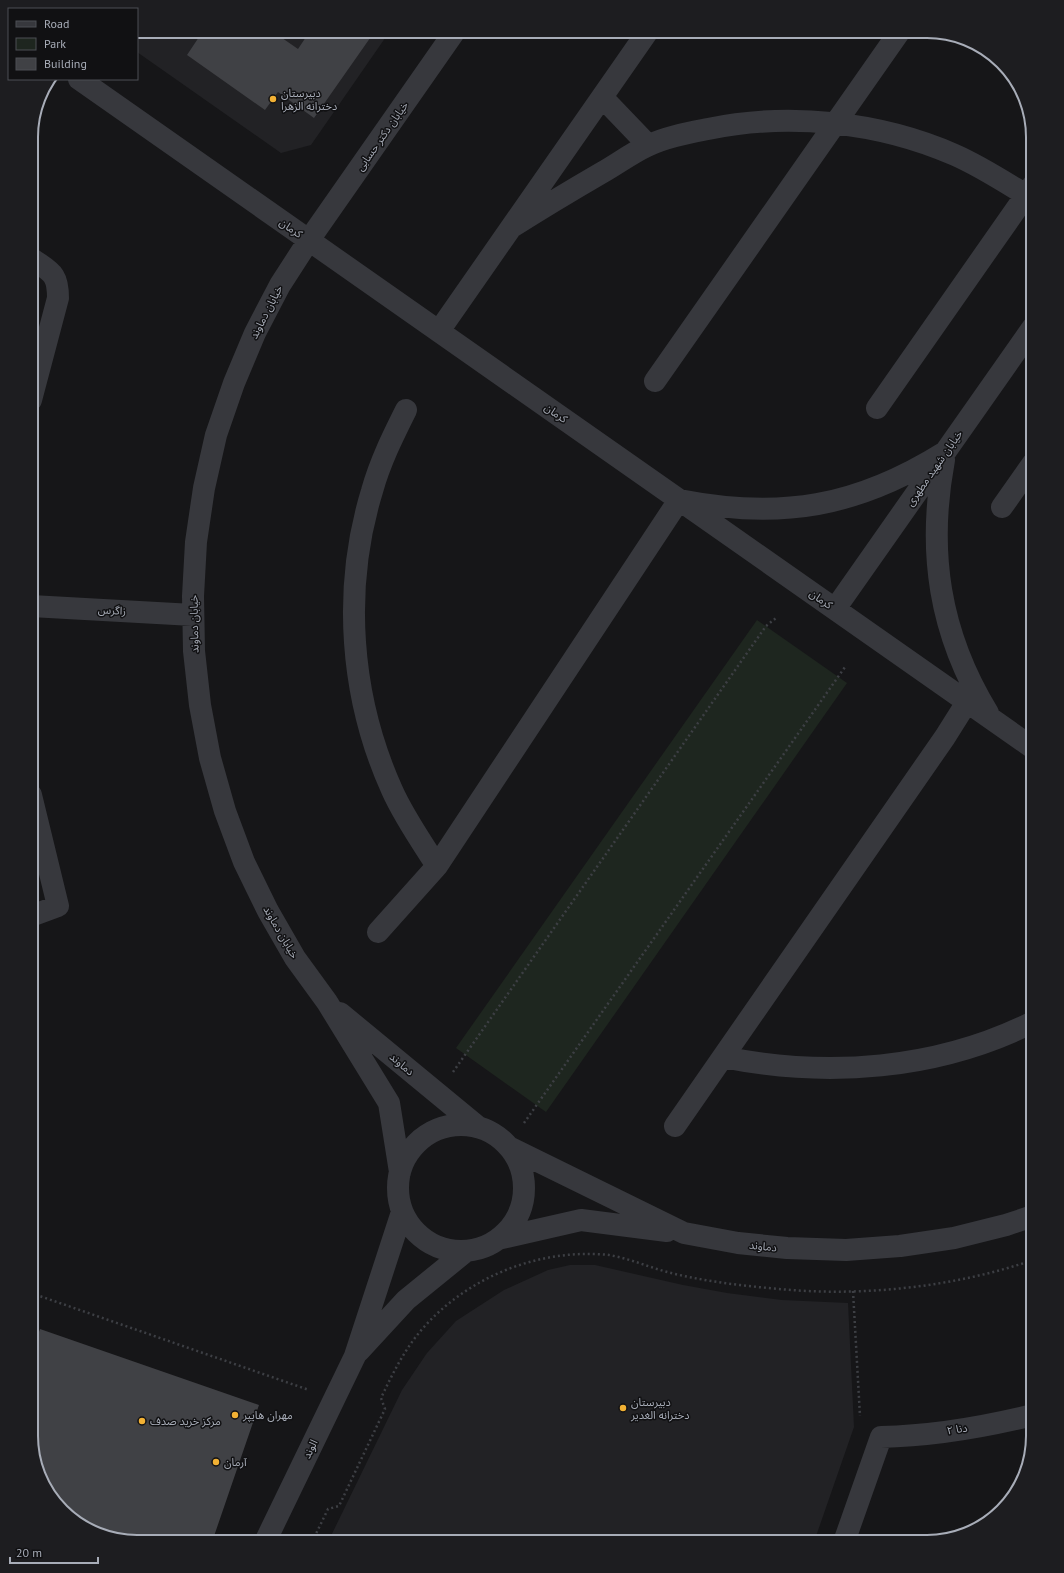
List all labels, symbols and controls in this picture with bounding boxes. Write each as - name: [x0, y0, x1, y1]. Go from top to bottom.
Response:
- legend: [8, 8, 138, 80]
- text: Road: [44, 16, 69, 31]
- text: Park: [44, 36, 66, 51]
- text: Building: [44, 56, 87, 71]
- place label: دبیرستان دخترانه الزهرا: [281, 86, 337, 113]
- marker: دبیرستان دخترانه الزهرا: [268, 94, 278, 104]
- street label: خیابان دکتر حسابی: [353, 98, 411, 174]
- street label: کرمان: [277, 215, 306, 241]
- street label: خیابان دماوند: [247, 282, 286, 341]
- street label: کرمان: [542, 400, 571, 426]
- street label: خیابان شهید مطهری: [903, 427, 966, 509]
- street label: کرمان: [807, 586, 836, 612]
- street label: خیابان دماوند: [186, 594, 202, 653]
- street label: زاگرس: [98, 602, 126, 618]
- street label: خیابان دماوند: [260, 903, 302, 961]
- street label: دماوند: [387, 1050, 417, 1078]
- street label: دماوند: [748, 1238, 778, 1254]
- place label: دبیرستان دخترانه الغدیر: [630, 1395, 689, 1422]
- marker: دبیرستان دخترانه الغدیر: [618, 1403, 628, 1413]
- place label: مهران هایپر: [242, 1408, 293, 1423]
- marker: مهران هایپر: [230, 1410, 240, 1420]
- place label: مرکز خرید صدف: [150, 1414, 221, 1428]
- marker: مرکز خرید صدف: [137, 1416, 147, 1426]
- street label: دنا ۲: [946, 1420, 968, 1438]
- street label: الوند: [299, 1437, 321, 1461]
- place label: آرمان: [224, 1455, 247, 1469]
- marker: آرمان: [211, 1457, 221, 1467]
- scale bar: [10, 1539, 98, 1565]
- text: 20 m: [16, 1545, 42, 1560]

